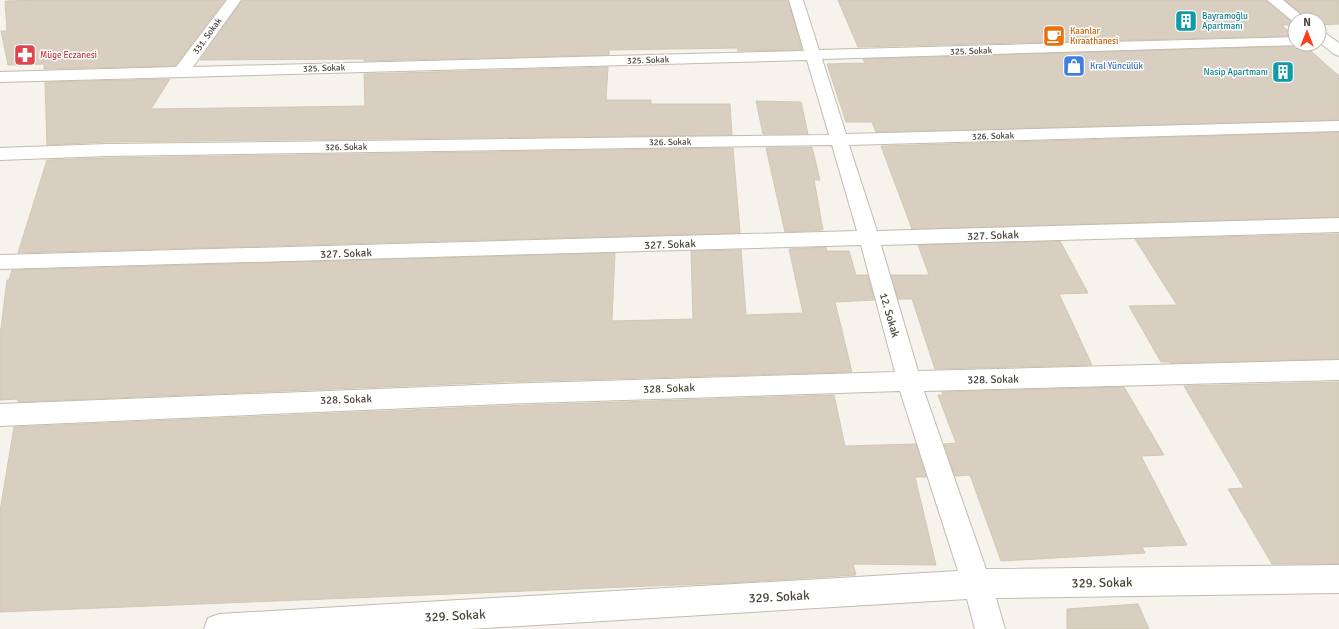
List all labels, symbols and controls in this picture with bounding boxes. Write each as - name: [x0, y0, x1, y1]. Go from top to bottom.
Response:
- building icon: Bayramoğlu Apartmanı: [1173, 8, 1199, 34]
- place label: Bayramoğlu Apartmanı: [1202, 11, 1248, 32]
- north arrow: [1287, 12, 1327, 52]
- street label: 331. Sokak: [191, 16, 225, 57]
- text: N: [1303, 16, 1311, 29]
- cafe icon: Kaanlar Kıraathanesi: [1041, 23, 1067, 49]
- place label: Kaanlar Kıraathanesi: [1070, 26, 1119, 47]
- pharmacy icon: Müge Eczanesi: [12, 42, 38, 68]
- street label: 325. Sokak: [950, 45, 993, 58]
- place label: Müge Eczanesi: [40, 50, 97, 61]
- shop icon: Kral Yüncülük: [1061, 53, 1087, 79]
- street label: 325. Sokak: [627, 54, 670, 67]
- building icon: Nasip Apartmanı: [1270, 59, 1296, 85]
- place label: Kral Yüncülük: [1090, 61, 1144, 72]
- street label: 325. Sokak: [303, 62, 346, 75]
- place label: Nasip Apartmanı: [1204, 67, 1268, 78]
- street label: 326. Sokak: [972, 130, 1015, 143]
- street label: 326. Sokak: [649, 137, 692, 148]
- street label: 326. Sokak: [325, 142, 368, 153]
- street label: 327. Sokak: [967, 228, 1019, 243]
- street label: 327. Sokak: [644, 237, 696, 252]
- street label: 327. Sokak: [320, 246, 372, 261]
- street label: 12. Sokak: [877, 291, 902, 339]
- street label: 328. Sokak: [967, 373, 1019, 386]
- street label: 328. Sokak: [643, 381, 695, 396]
- street label: 328. Sokak: [320, 392, 372, 407]
- street label: 329. Sokak: [1071, 574, 1133, 592]
- street label: 329. Sokak: [748, 587, 810, 607]
- street label: 329. Sokak: [424, 606, 486, 626]

